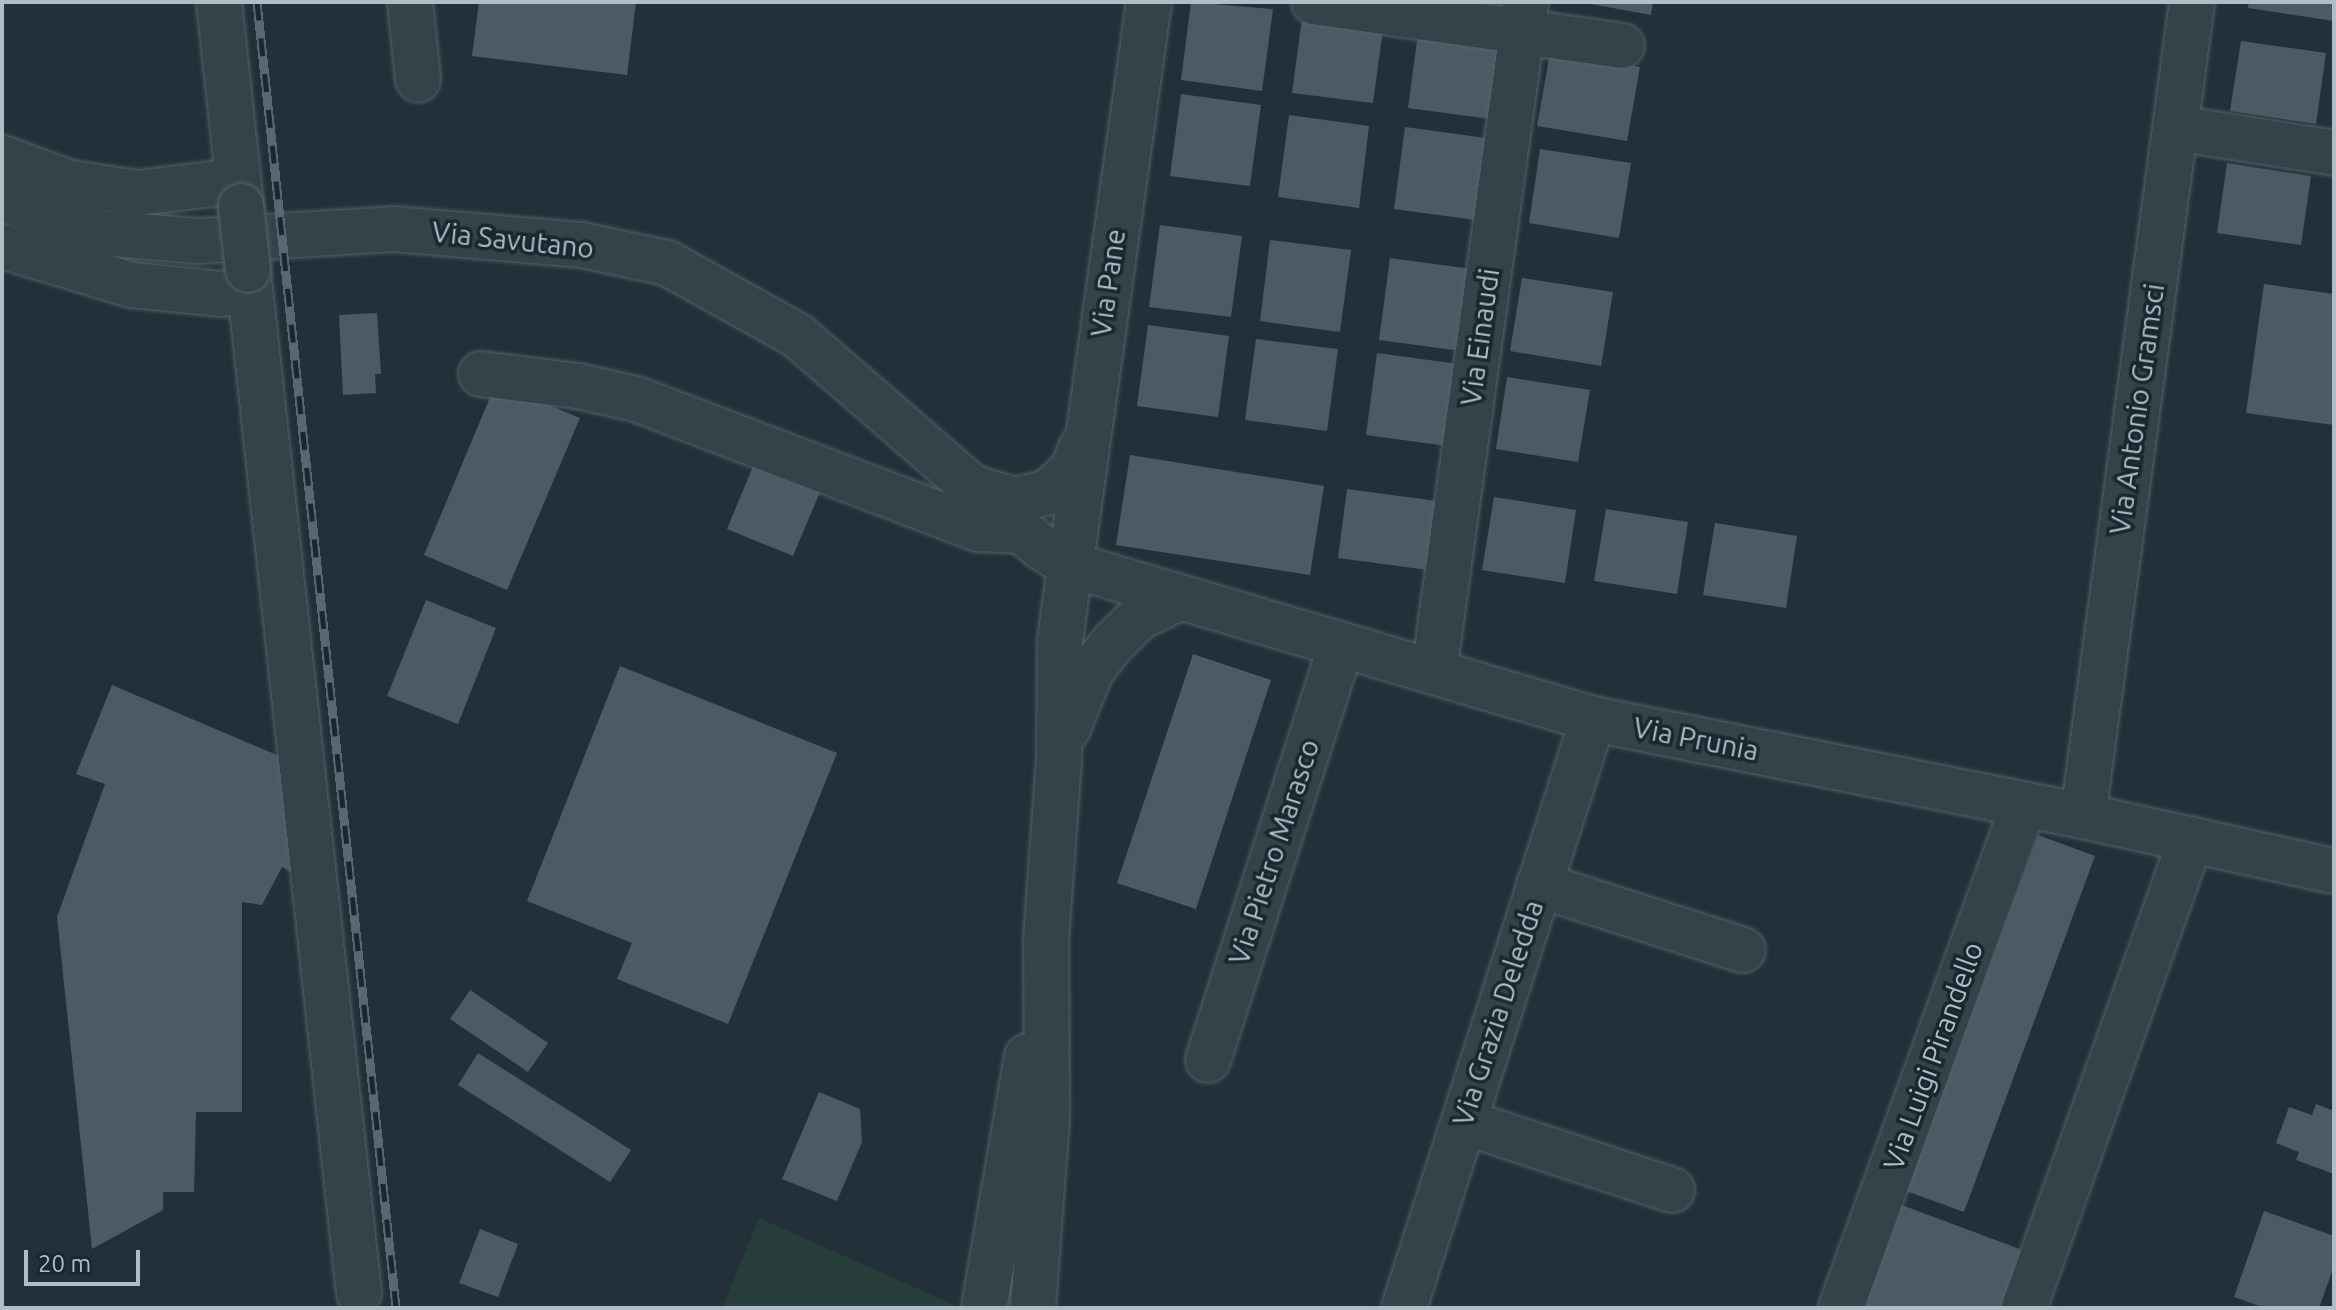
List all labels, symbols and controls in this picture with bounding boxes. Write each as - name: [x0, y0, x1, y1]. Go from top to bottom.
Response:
- street label: Via Savutano: [430, 215, 596, 265]
- street label: Via Pane: [1084, 227, 1132, 339]
- street label: Via Einaudi: [1454, 266, 1506, 408]
- street label: Via Antonio Gramsci: [2103, 281, 2171, 537]
- street label: Via Prunia: [1631, 710, 1761, 768]
- street label: Via Pietro Marasco: [1222, 735, 1326, 969]
- street label: Via Grazia Deledda: [1446, 896, 1550, 1130]
- street label: Via Luigi Pirandello: [1876, 937, 1990, 1175]
- scale bar: [28, 1234, 144, 1284]
- text: 20 m: [38, 1250, 91, 1277]

